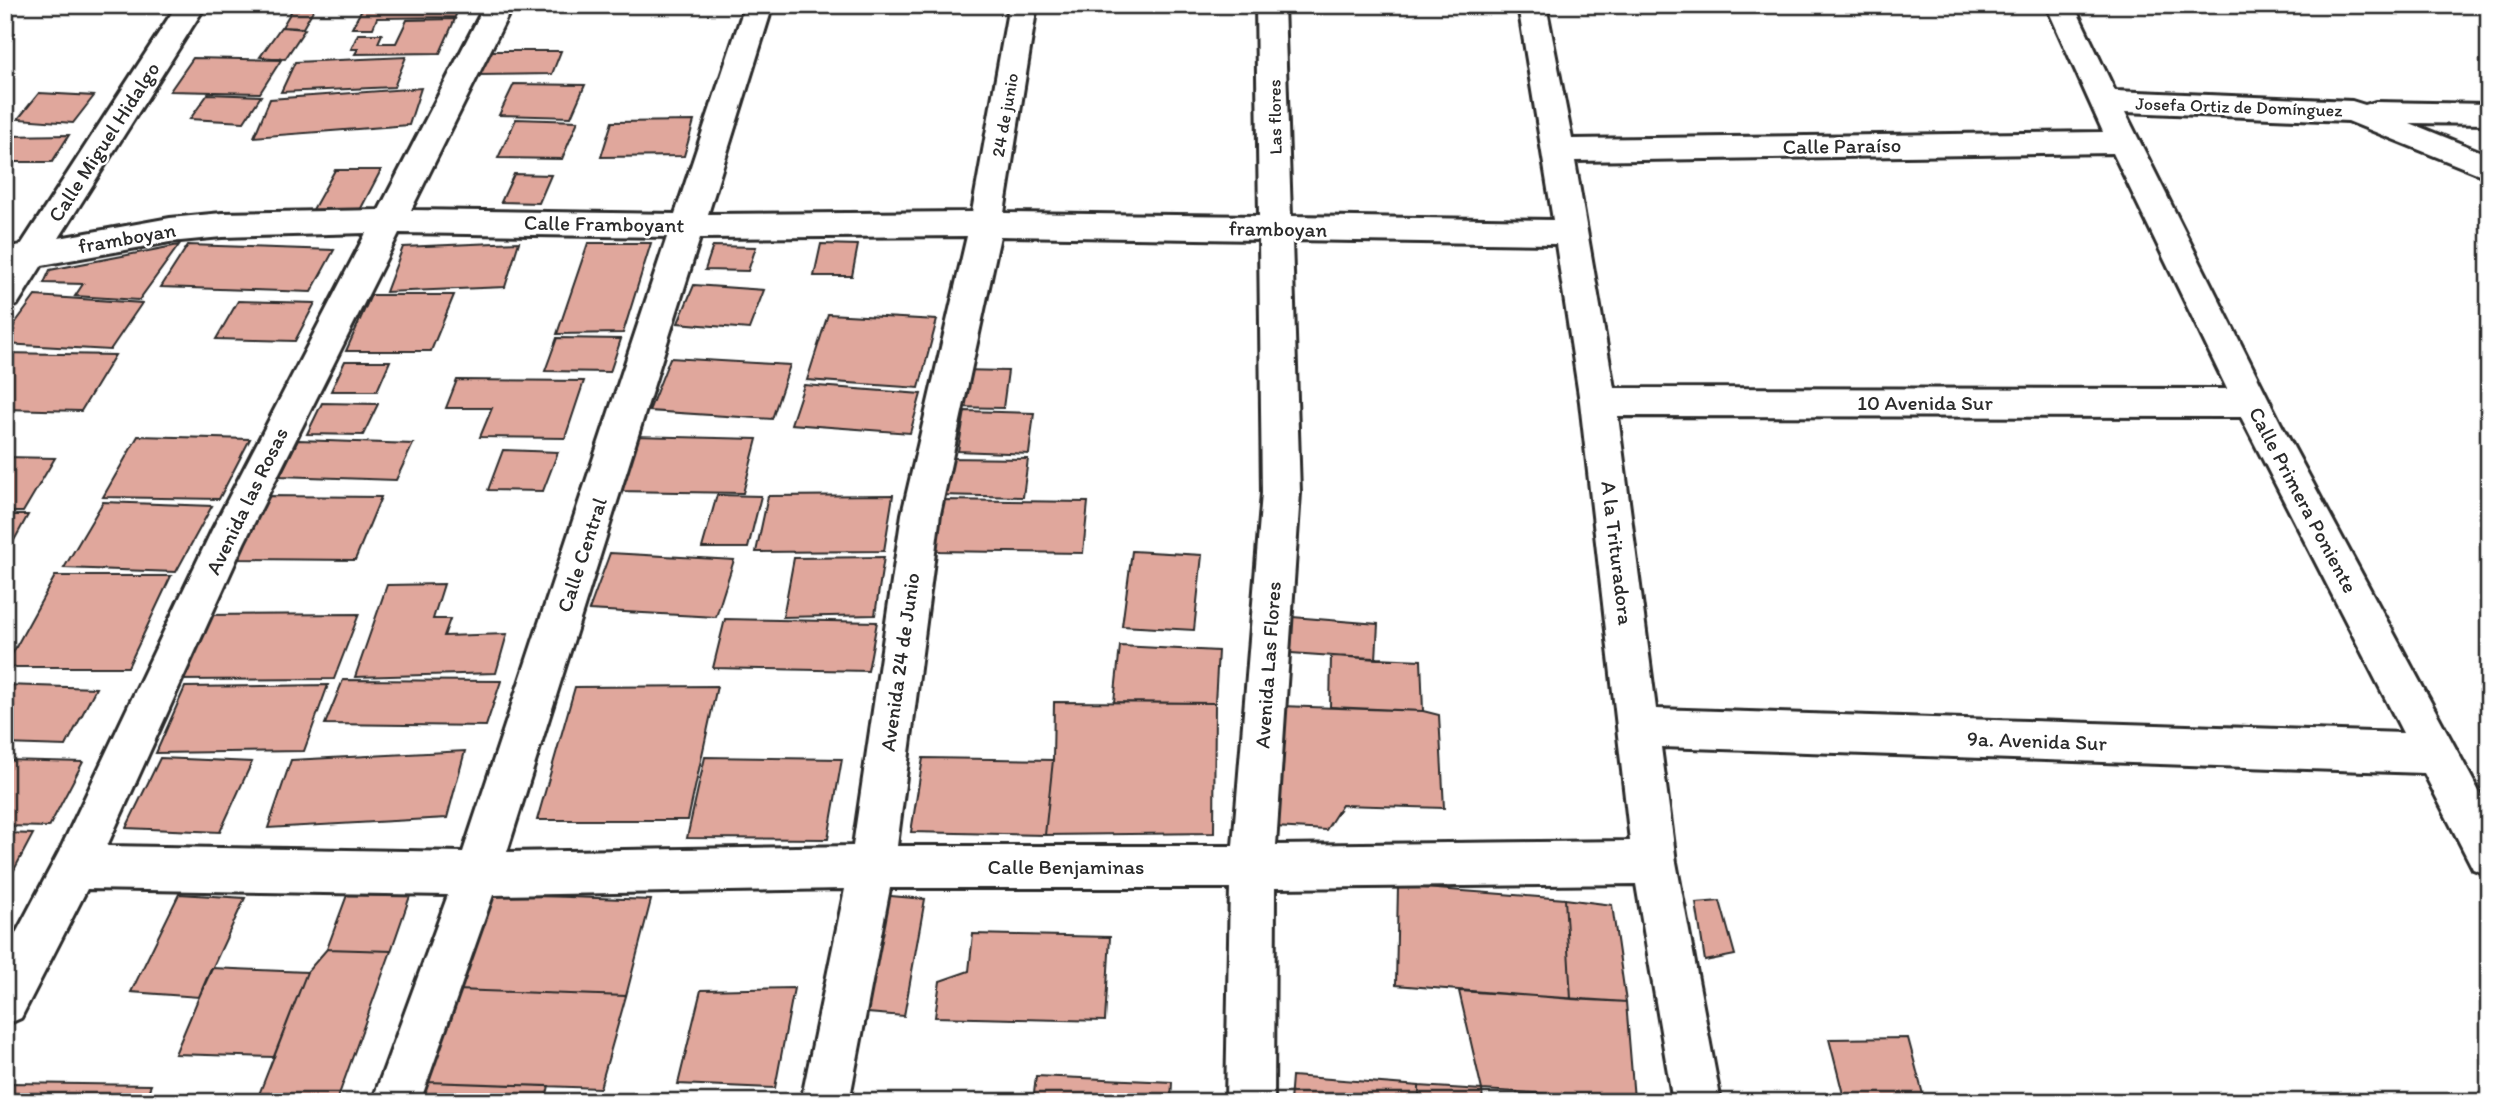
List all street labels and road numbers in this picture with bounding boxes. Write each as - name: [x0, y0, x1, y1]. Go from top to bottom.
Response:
- street label: Calle Miguel Hidalgo: [43, 57, 165, 226]
- street label: 24 de junio: [987, 71, 1023, 159]
- street label: Las flores: [1263, 79, 1287, 155]
- street label: Josefa Ortiz de Domínguez: [2135, 92, 2344, 122]
- street label: Calle Paraíso: [1782, 132, 1901, 159]
- street label: Calle Framboyant: [524, 210, 685, 237]
- street label: framboyan: [1228, 215, 1328, 242]
- street label: framboyan: [76, 217, 178, 258]
- street label: 10 Avenida Sur: [1857, 390, 1993, 415]
- street label: Calle Primera Poniente: [2244, 402, 2363, 597]
- street label: Avenida las Rosas: [200, 423, 293, 578]
- street label: A la Trituradora: [1596, 480, 1639, 626]
- street label: Calle Central: [551, 494, 612, 615]
- street label: Avenida 24 de Junio: [875, 571, 924, 753]
- street label: Avenida Las Flores: [1249, 581, 1286, 749]
- street label: 9a. Avenida Sur: [1967, 726, 2108, 755]
- street label: Calle Benjaminas: [988, 854, 1144, 879]

